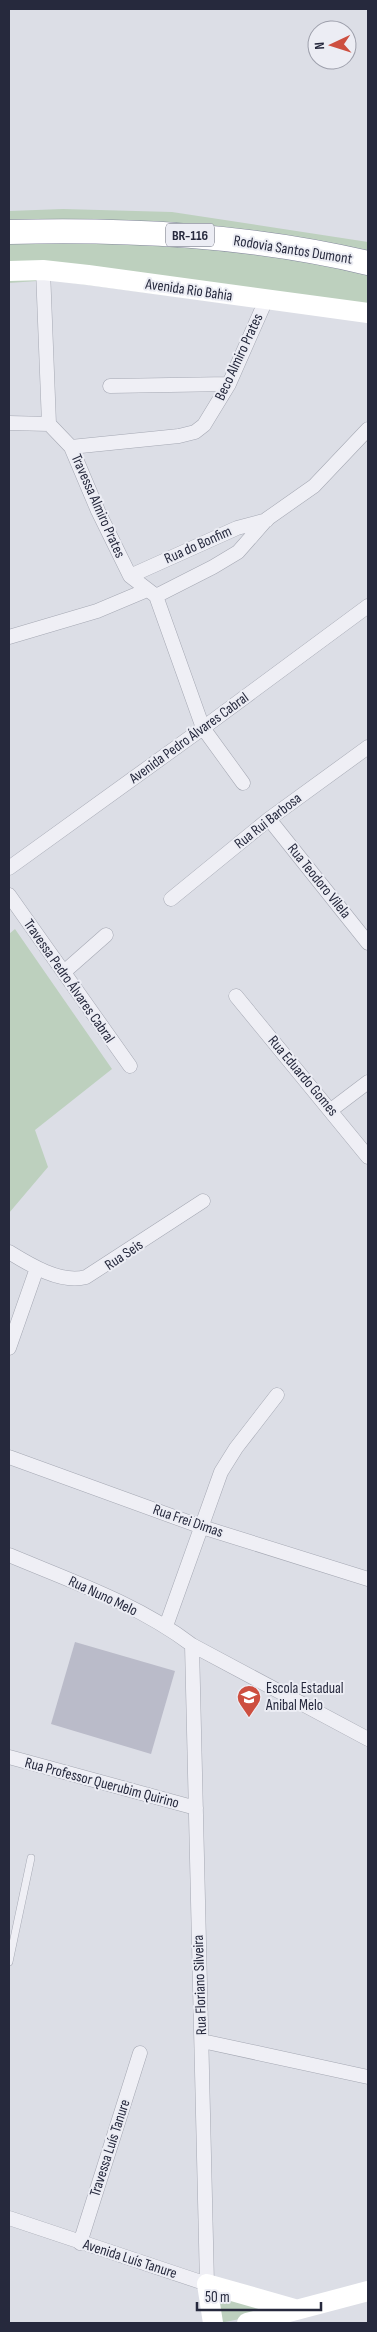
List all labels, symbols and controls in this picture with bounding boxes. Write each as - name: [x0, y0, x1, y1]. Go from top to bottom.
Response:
- north arrow: [307, 20, 357, 70]
- text: N: [311, 42, 328, 50]
- road number: BR-116: [166, 224, 214, 246]
- street label: Rodovia Santos Dumont: [232, 231, 354, 269]
- street label: Avenida Rio Bahia: [143, 274, 234, 306]
- street label: Beco Almiro Prates: [211, 310, 267, 404]
- street label: Travessa Almiro Prates: [67, 451, 129, 561]
- street label: Rua do Bonfim: [161, 522, 235, 568]
- street label: Avenida Pedro Álvares Cabral: [125, 688, 252, 788]
- street label: Rua Rui Barbosa: [231, 789, 306, 853]
- street label: Rua Teodoro Vilela: [283, 840, 355, 922]
- street label: Travessa Pedro Álvares Cabral: [19, 915, 119, 1047]
- street label: Rua Eduardo Gomes: [264, 1032, 342, 1120]
- street label: Rua Seis: [101, 1235, 147, 1275]
- street label: Rua Frei Dimas: [150, 1500, 226, 1542]
- street label: Rua Nuno Melo: [65, 1572, 141, 1620]
- place label: Escola Estadual Anibal Melo: [265, 1679, 344, 1715]
- school or university icon: Escola Estadual Anibal Melo: [236, 1684, 262, 1718]
- street label: Rua Professor Querubim Quirino: [23, 1753, 181, 1813]
- street label: Rua Floriano Silveira: [189, 1934, 211, 2035]
- street label: Travessa Luís Tanure: [85, 2097, 135, 2199]
- street label: Avenida Luís Tanure: [80, 2235, 179, 2283]
- scale bar: [197, 2280, 321, 2312]
- text: 50 m: [205, 2288, 230, 2307]

